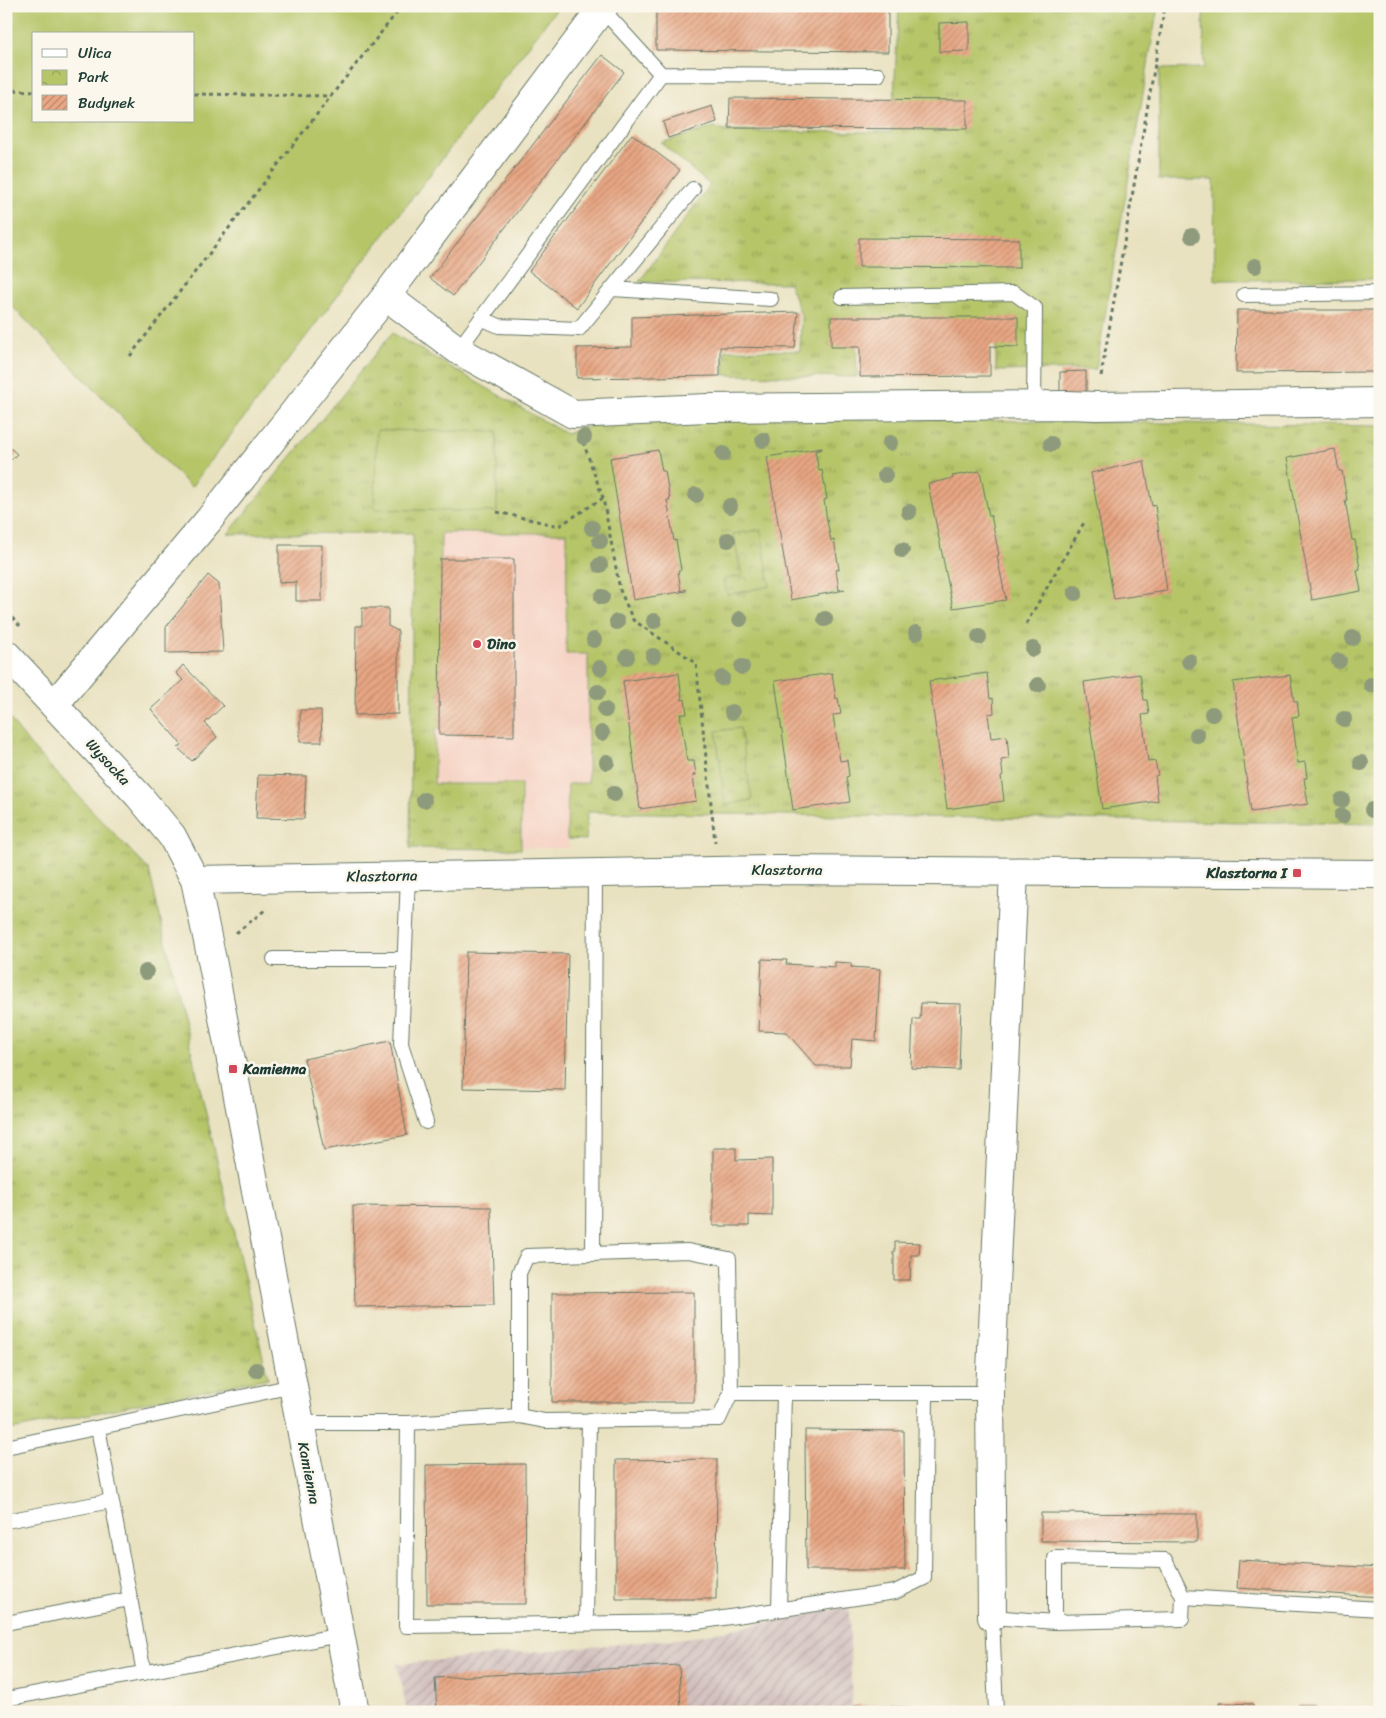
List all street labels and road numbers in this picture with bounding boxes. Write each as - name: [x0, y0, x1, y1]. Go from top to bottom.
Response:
- street label: Wysocka: [79, 732, 137, 792]
- street label: Klasztorna: [752, 857, 823, 883]
- street label: Klasztorna: [346, 862, 418, 890]
- street label: Kamienna: [290, 1439, 328, 1507]

